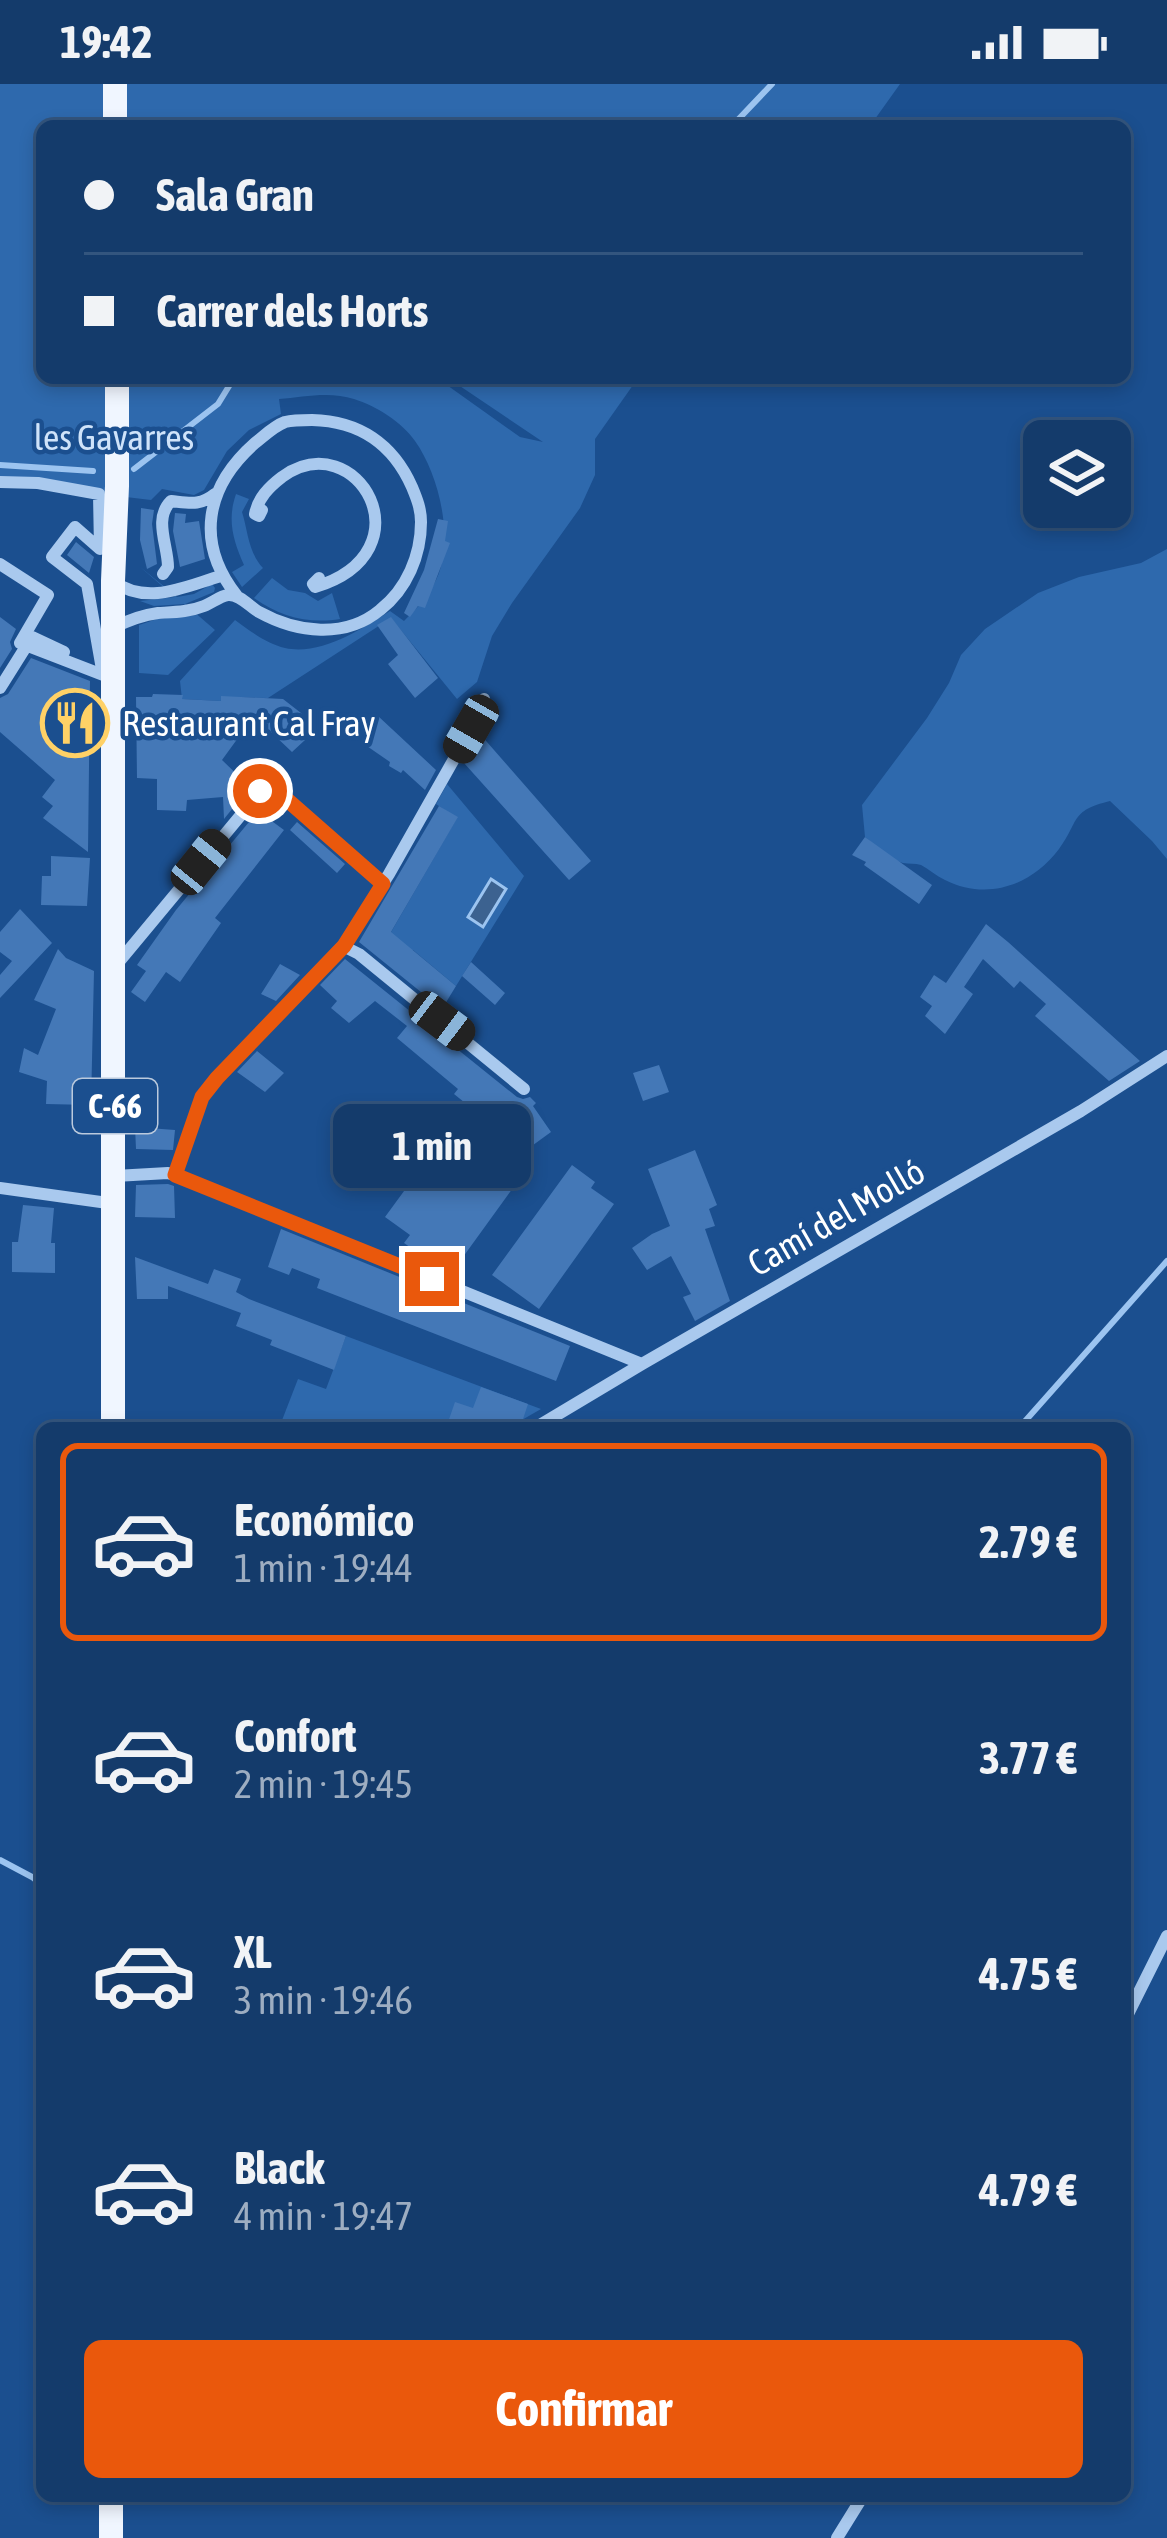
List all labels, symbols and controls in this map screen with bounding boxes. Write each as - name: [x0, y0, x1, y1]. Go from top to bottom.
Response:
- text: 19:42: [60, 16, 153, 68]
- text: Sala Gran: [156, 169, 314, 221]
- text: Carrer dels Horts: [156, 285, 428, 337]
- park label: les Gavarres: [34, 416, 194, 458]
- map controls: [1023, 420, 1131, 528]
- button: layers: [1023, 420, 1131, 528]
- restaurant icon: Restaurant Cal Fray: [40, 688, 110, 758]
- car: [437, 689, 505, 769]
- place label: Restaurant Cal Fray: [122, 702, 376, 744]
- route start: [233, 764, 287, 818]
- car: [164, 823, 238, 901]
- car: [402, 985, 482, 1057]
- road number: C-66: [73, 1079, 157, 1133]
- callout: 1 min: [333, 1105, 531, 1189]
- text: 1 min: [392, 1124, 472, 1168]
- street label: Camí del Molló: [740, 1150, 932, 1284]
- route end: [405, 1252, 459, 1306]
- icon: car: [90, 1488, 198, 1596]
- text: Económico: [234, 1494, 415, 1546]
- text: 2.79 €: [979, 1516, 1077, 1568]
- text: 1 min · 19:44: [234, 1546, 413, 1590]
- icon: car: [90, 1704, 198, 1812]
- text: Confort: [234, 1710, 357, 1762]
- text: 3.77 €: [979, 1732, 1077, 1784]
- text: 2 min · 19:45: [234, 1762, 413, 1806]
- icon: car: [90, 1920, 198, 2028]
- text: XL: [234, 1926, 272, 1978]
- text: 4.75 €: [979, 1948, 1077, 2000]
- text: 3 min · 19:46: [234, 1978, 413, 2022]
- icon: car: [90, 2136, 198, 2244]
- text: Black: [234, 2142, 325, 2194]
- text: 4.79 €: [979, 2164, 1077, 2216]
- text: 4 min · 19:47: [234, 2194, 413, 2238]
- button: Confirmar: [84, 2340, 1083, 2478]

